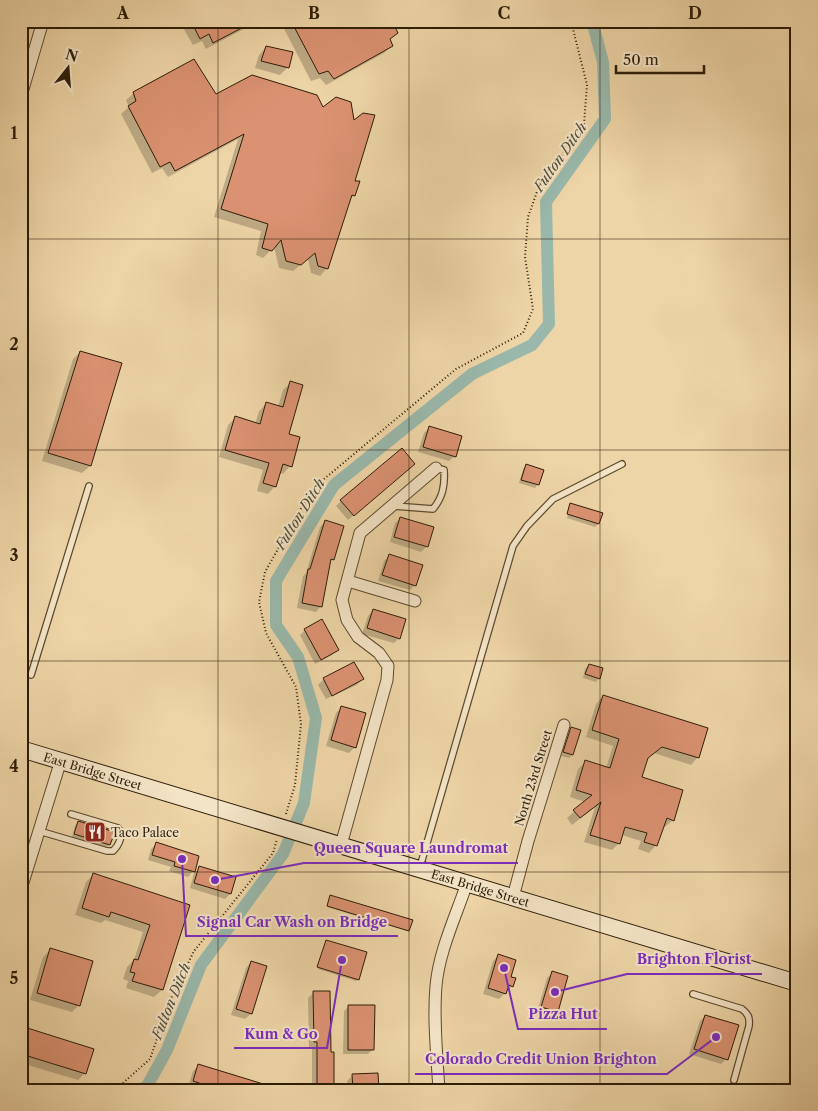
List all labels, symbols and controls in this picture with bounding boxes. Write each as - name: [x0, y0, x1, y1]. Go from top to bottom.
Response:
- text: A: [116, 3, 130, 23]
- text: B: [308, 3, 320, 23]
- text: C: [498, 3, 510, 23]
- text: D: [688, 3, 702, 23]
- north arrow: [42, 42, 92, 92]
- scale bar: [616, 42, 703, 74]
- text: N: [63, 45, 80, 66]
- text: 50 m: [623, 50, 659, 69]
- water label: Fulton Ditch: [529, 119, 590, 196]
- text: 1: [10, 123, 18, 143]
- text: 2: [9, 334, 19, 354]
- water label: Fulton Ditch: [270, 475, 329, 554]
- text: 3: [9, 545, 19, 565]
- street label: North 23rd Street: [511, 727, 555, 828]
- street label: East Bridge Street: [42, 749, 144, 793]
- text: 4: [9, 756, 19, 776]
- restaurant icon: Taco Palace: [83, 820, 107, 844]
- place label: Taco Palace: [111, 825, 179, 840]
- callout: Queen Square Laundromat: [304, 834, 518, 863]
- text: Queen Square Laundromat: [314, 839, 509, 857]
- street label: East Bridge Street: [430, 866, 532, 910]
- callout: Signal Car Wash on Bridge: [186, 907, 398, 936]
- text: Signal Car Wash on Bridge: [197, 913, 387, 931]
- callout: Brighton Florist: [627, 945, 762, 974]
- text: Brighton Florist: [637, 950, 752, 968]
- water label: Fulton Ditch: [147, 960, 194, 1043]
- text: 5: [10, 968, 19, 988]
- callout: Pizza Hut: [518, 1000, 607, 1029]
- text: Pizza Hut: [528, 1005, 598, 1023]
- callout: Kum & Go: [234, 1019, 327, 1048]
- text: Kum & Go: [244, 1025, 318, 1043]
- callout: Colorado Credit Union Brighton: [415, 1045, 667, 1074]
- text: Colorado Credit Union Brighton: [425, 1050, 657, 1068]

